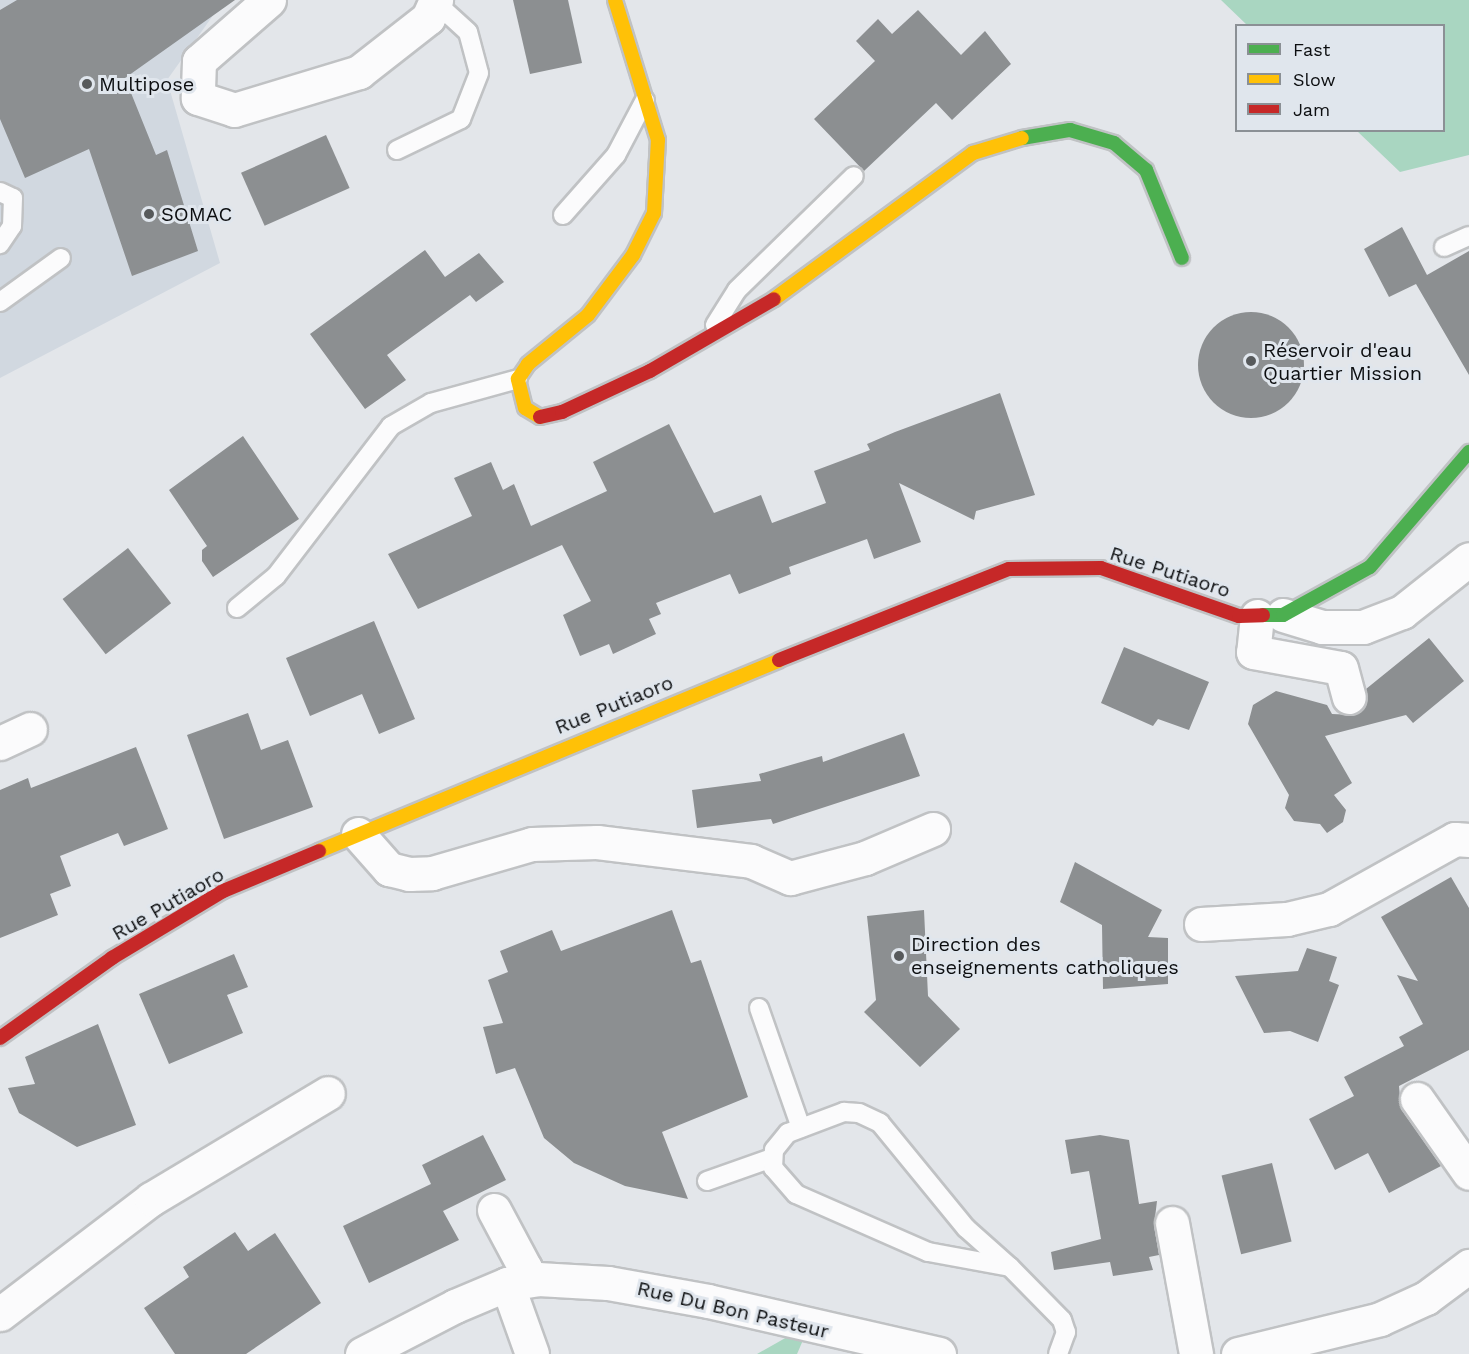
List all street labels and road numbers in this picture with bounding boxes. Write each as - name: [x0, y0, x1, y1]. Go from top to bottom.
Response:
- street label: Rue Putiaoro: [1107, 541, 1233, 603]
- street label: Rue Putiaoro: [551, 670, 677, 740]
- street label: Rue Putiaoro: [108, 862, 228, 946]
- street label: Rue Du Bon Pasteur: [635, 1276, 831, 1344]

